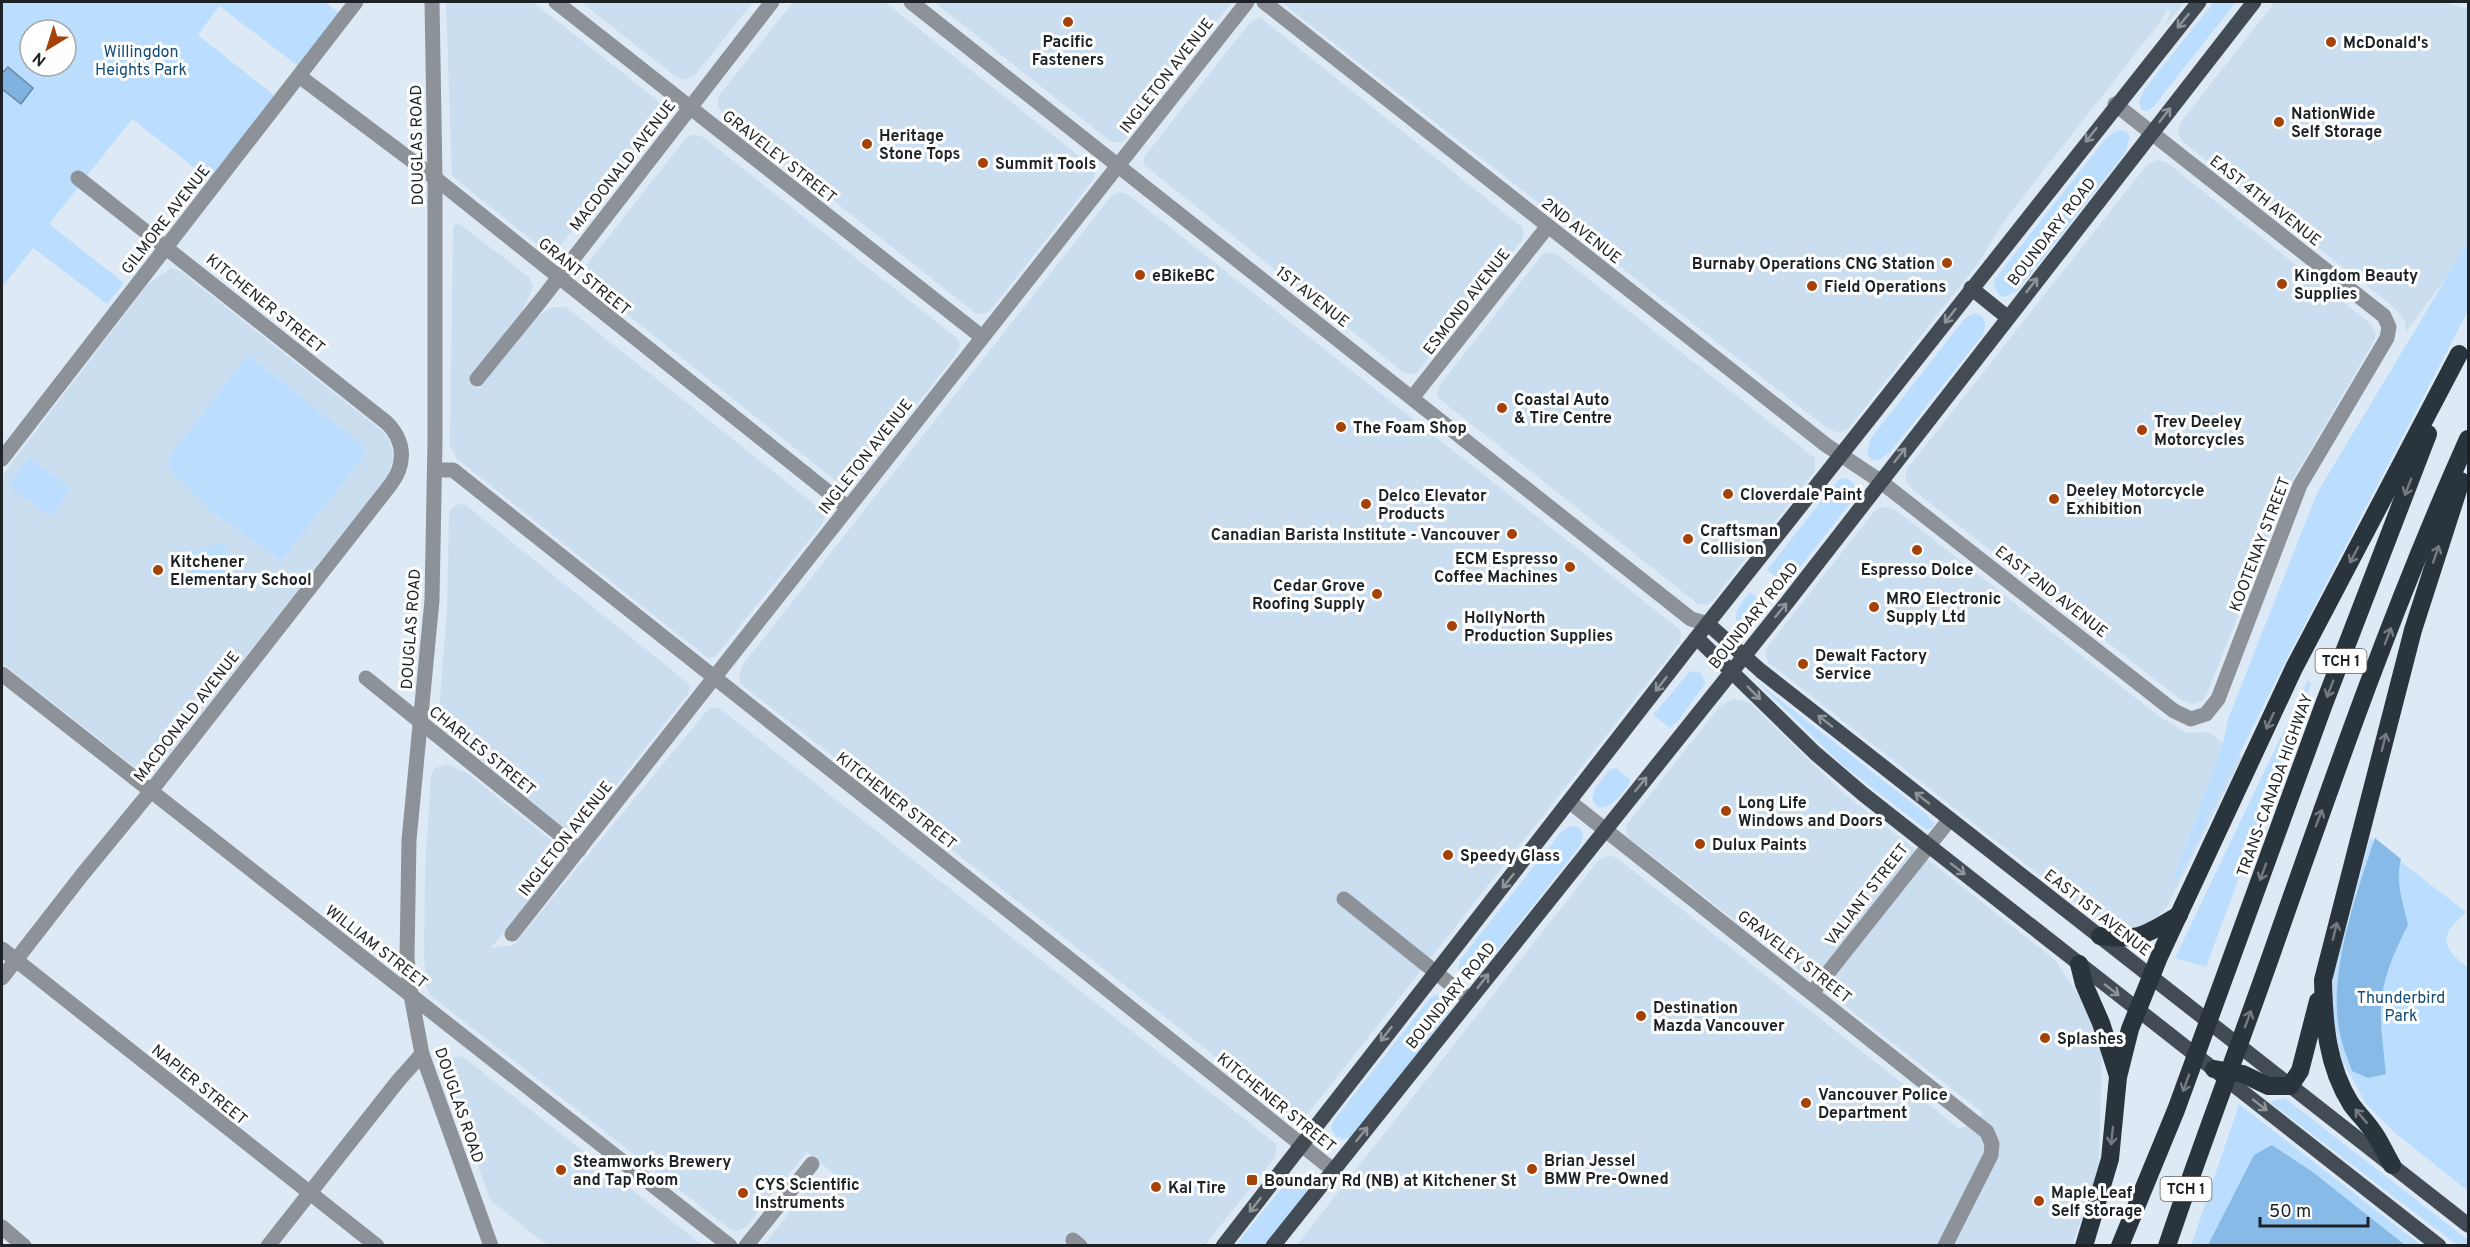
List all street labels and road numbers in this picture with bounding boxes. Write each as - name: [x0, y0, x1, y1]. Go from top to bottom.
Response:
- street label: INGLETON AVENUE: [1116, 15, 1219, 138]
- street label: DOUGLAS ROAD: [407, 84, 429, 206]
- street label: MACDONALD AVENUE: [566, 97, 681, 236]
- street label: GRAVELEY STREET: [718, 107, 840, 208]
- street label: EAST 4TH AVENUE: [2205, 152, 2325, 251]
- street label: GILMORE AVENUE: [118, 162, 215, 279]
- street label: BOUNDARY ROAD: [2004, 174, 2101, 290]
- street label: 2ND AVENUE: [1537, 194, 1625, 269]
- street label: GRANT STREET: [534, 234, 634, 321]
- street label: ESMOND AVENUE: [1420, 245, 1515, 359]
- street label: KITCHENER STREET: [201, 250, 328, 359]
- street label: 1ST AVENUE: [1271, 263, 1353, 333]
- street label: INGLETON AVENUE: [815, 396, 918, 519]
- street label: KOOTENAY STREET: [2226, 475, 2296, 615]
- street label: EAST 2ND AVENUE: [1990, 542, 2111, 643]
- street label: BOUNDARY ROAD: [1705, 559, 1804, 674]
- street label: DOUGLAS ROAD: [398, 568, 426, 690]
- street label: MACDONALD AVENUE: [130, 648, 245, 787]
- road number: TCH 1: [2316, 649, 2366, 673]
- street label: TRANS-CANADA HIGHWAY: [2233, 691, 2318, 880]
- street label: CHARLES STREET: [424, 702, 539, 801]
- street label: KITCHENER STREET: [832, 748, 960, 855]
- street label: INGLETON AVENUE: [515, 778, 618, 901]
- street label: VALIANT STREET: [1821, 840, 1914, 950]
- street label: EAST 1ST AVENUE: [2039, 866, 2154, 961]
- street label: WILLIAM STREET: [321, 901, 431, 994]
- street label: GRAVELEY STREET: [1733, 907, 1855, 1008]
- street label: BOUNDARY ROAD: [1402, 939, 1501, 1054]
- street label: NAPIER STREET: [147, 1041, 251, 1130]
- street label: DOUGLAS ROAD: [429, 1045, 487, 1166]
- street label: KITCHENER STREET: [1212, 1049, 1339, 1158]
- road number: TCH 1: [2160, 1177, 2212, 1201]

